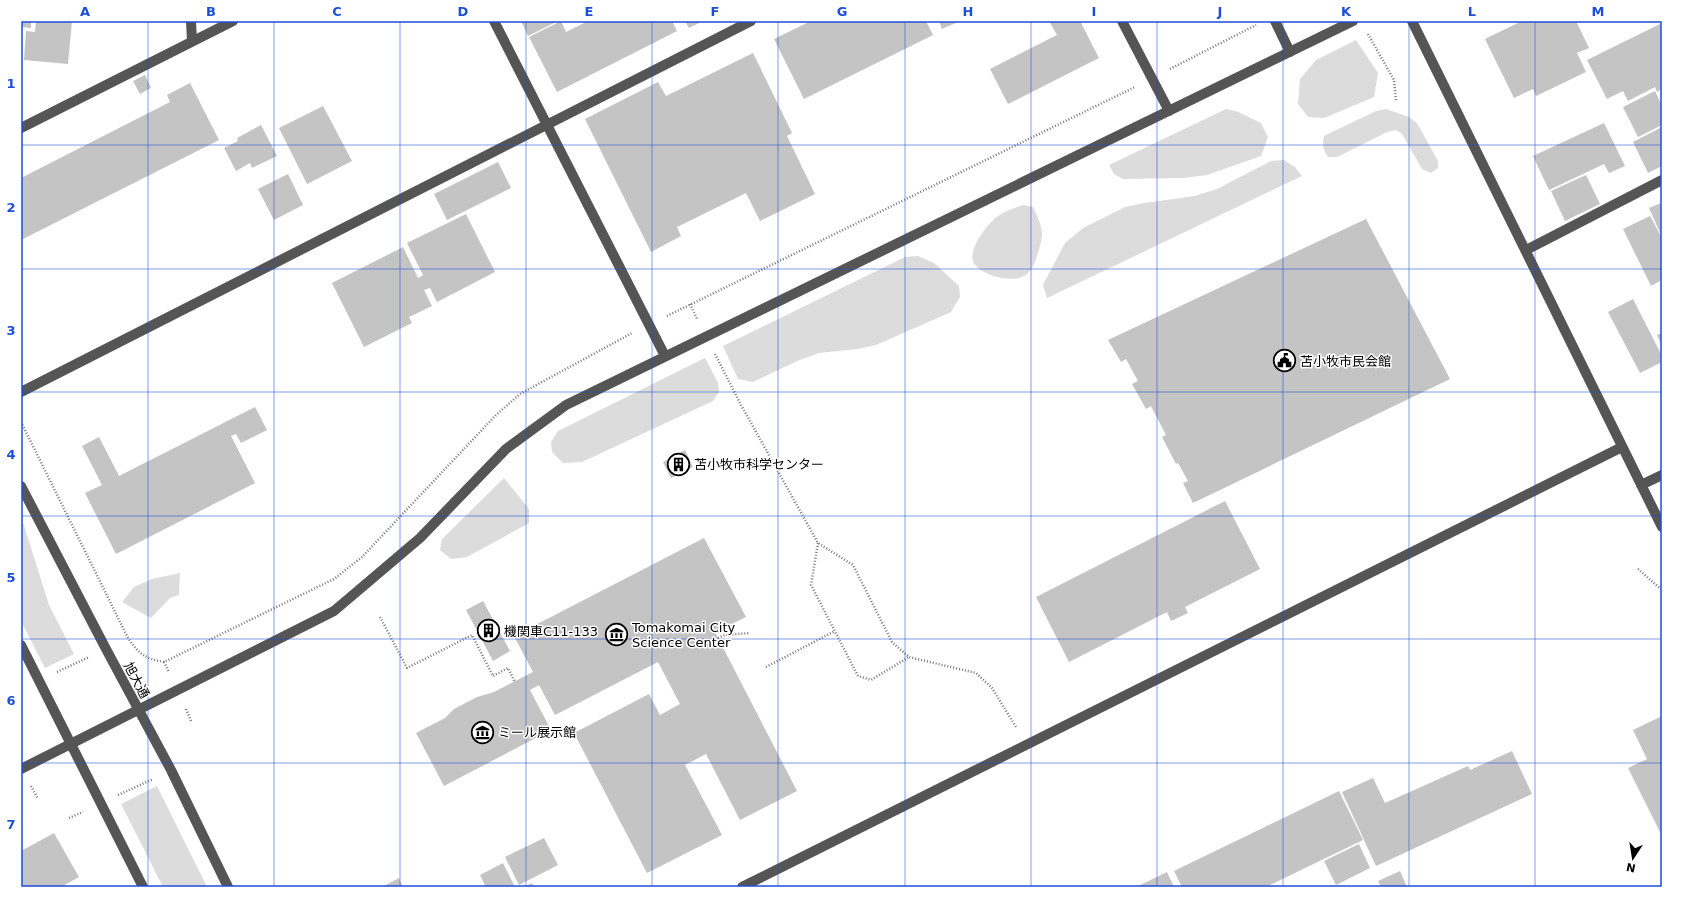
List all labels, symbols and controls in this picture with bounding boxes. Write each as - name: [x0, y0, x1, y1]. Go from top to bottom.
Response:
- text: A: [80, 4, 90, 19]
- text: B: [206, 4, 216, 19]
- text: C: [332, 4, 342, 19]
- text: D: [458, 4, 469, 19]
- text: E: [585, 4, 593, 19]
- text: F: [711, 4, 719, 19]
- text: G: [837, 4, 847, 19]
- text: H: [963, 4, 973, 19]
- text: I: [1092, 4, 1096, 19]
- text: J: [1217, 4, 1222, 19]
- text: K: [1341, 4, 1352, 19]
- text: L: [1468, 4, 1476, 19]
- text: M: [1592, 4, 1604, 19]
- text: 1: [6, 76, 16, 91]
- text: 2: [6, 200, 16, 215]
- text: 3: [6, 323, 16, 338]
- public building icon: 苫小牧市民会館: [1271, 348, 1297, 374]
- place label: 苫小牧市民会館: [1300, 354, 1391, 369]
- text: 4: [6, 447, 16, 462]
- building icon: 苫小牧市科学センター: [665, 451, 691, 477]
- place label: 苫小牧市科学センター: [694, 457, 824, 472]
- text: 5: [6, 570, 16, 585]
- building icon: 機関車C11-133: [475, 618, 501, 644]
- place label: Tomakomai City Science Center: [631, 620, 735, 650]
- museum icon: Tomakomai City Science Center: [604, 621, 630, 647]
- place label: 機関車C11-133: [504, 624, 598, 639]
- street label: 旭大通: [121, 659, 152, 701]
- text: 6: [6, 693, 16, 708]
- museum icon: ミール展示館: [470, 719, 496, 745]
- place label: ミール展示館: [498, 725, 576, 740]
- text: 7: [6, 817, 16, 832]
- north arrow: [1613, 838, 1653, 878]
- text: N: [1625, 860, 1637, 875]

